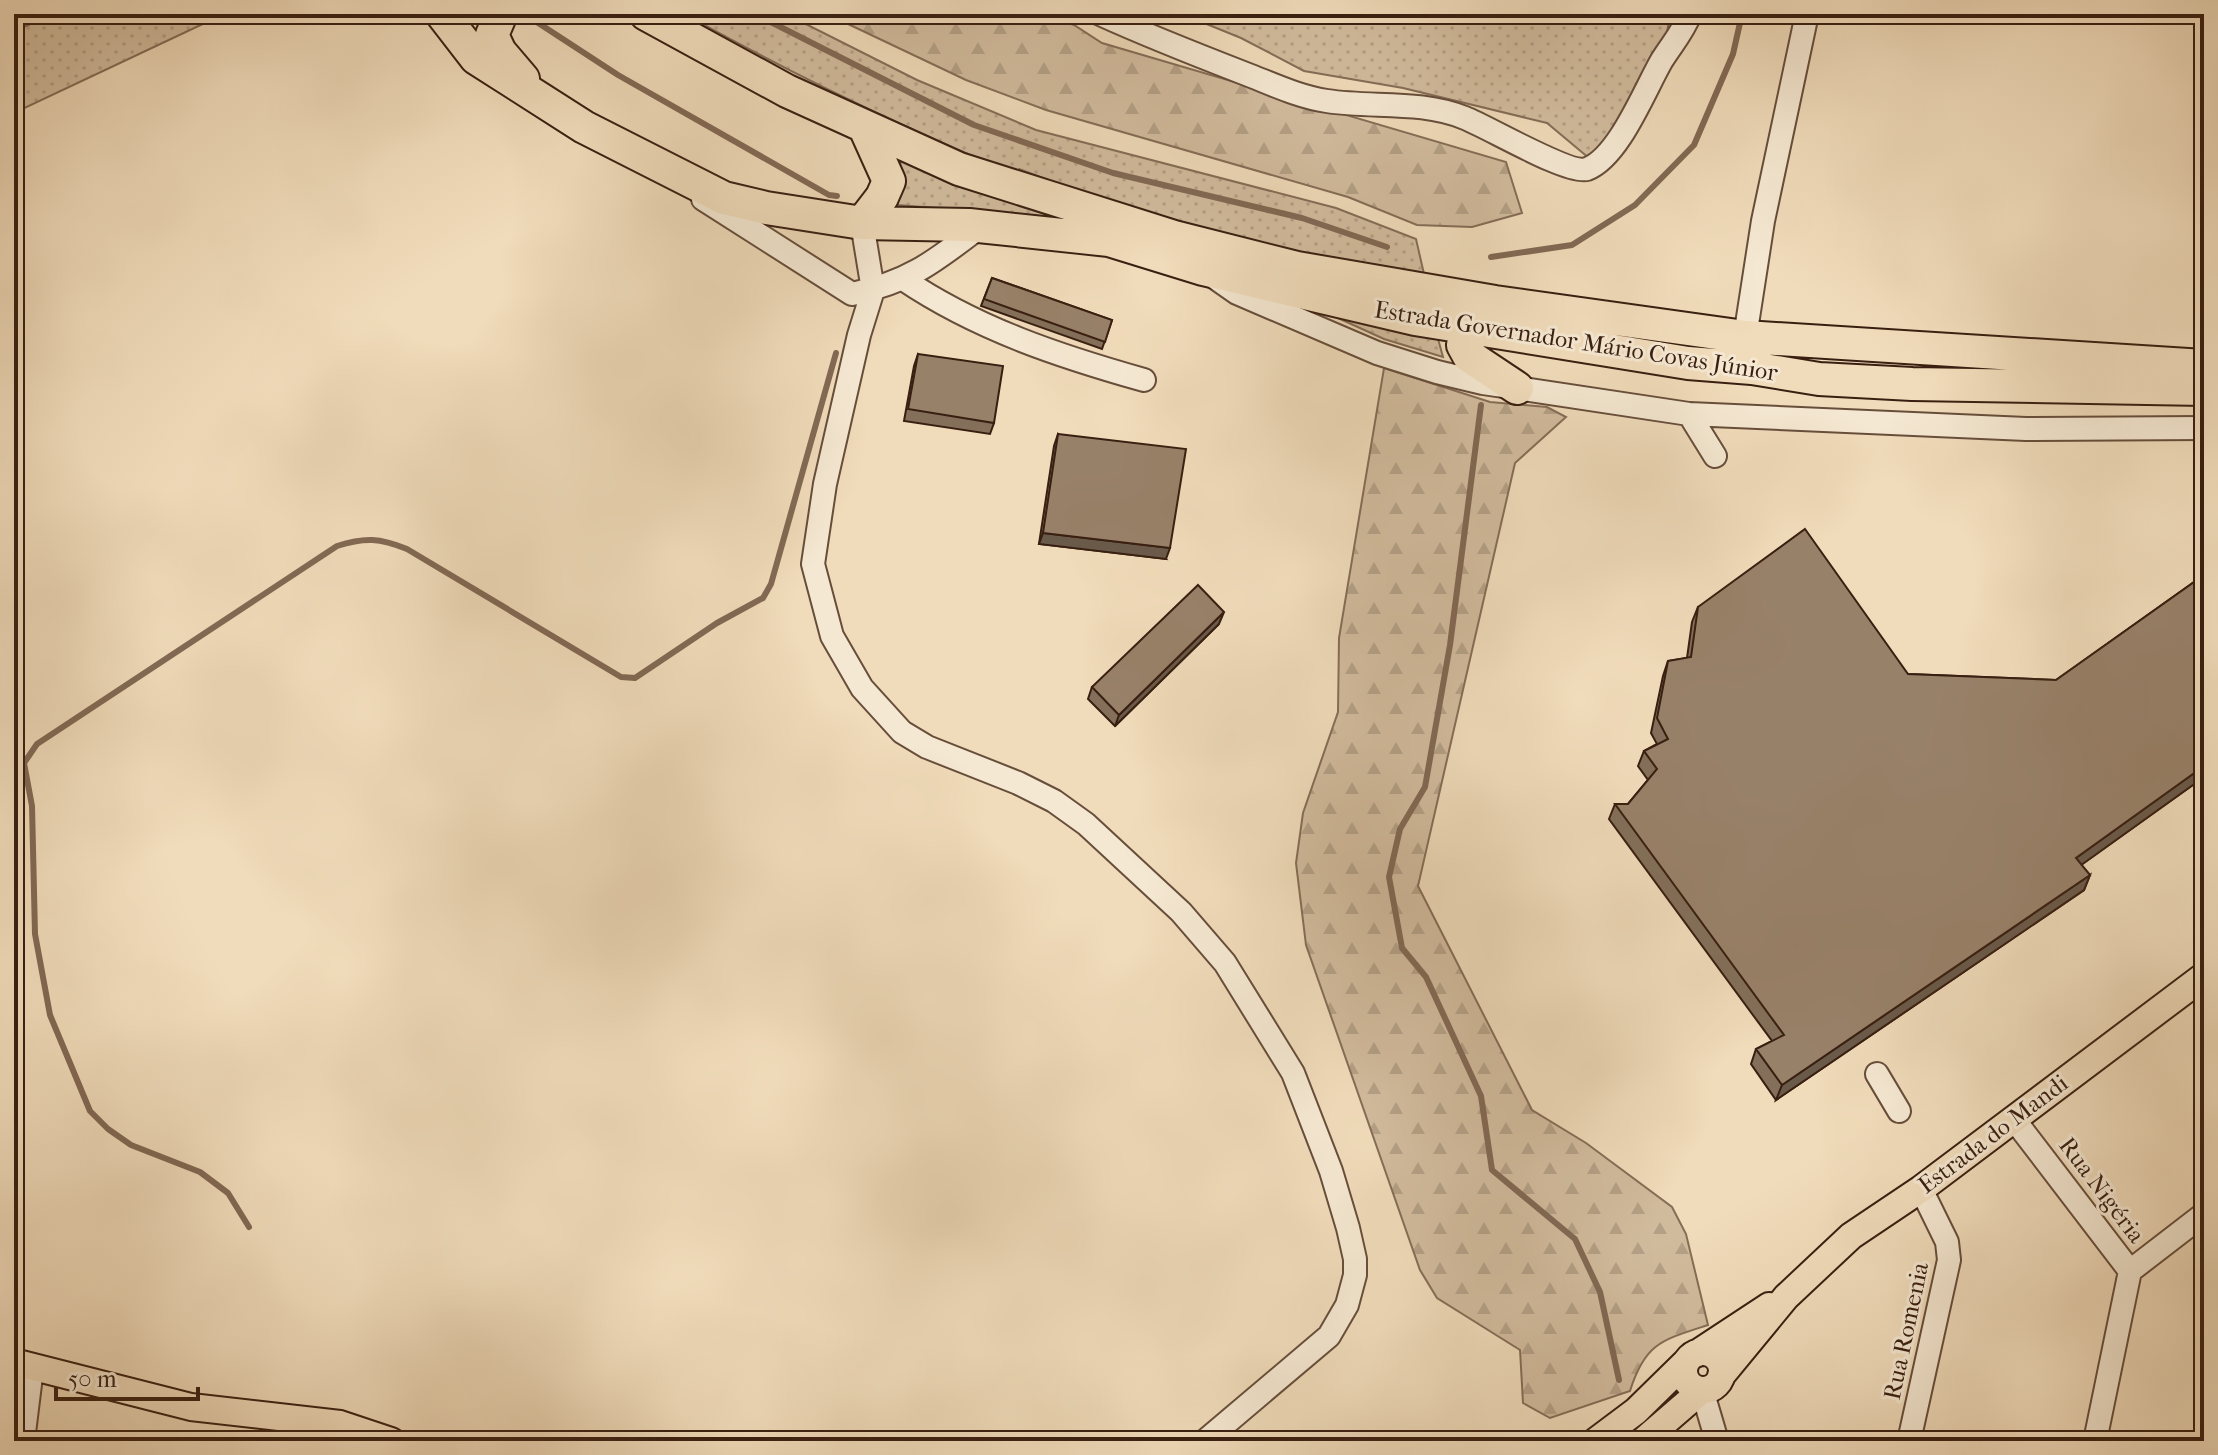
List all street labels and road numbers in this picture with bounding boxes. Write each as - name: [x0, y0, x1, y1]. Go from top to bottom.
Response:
- street label: Estrada Governador Mário Covas Júnior: [1372, 295, 1780, 387]
- street label: Estrada do Mandi: [1913, 1069, 2073, 1199]
- street label: Rua Nigéria: [2053, 1132, 2151, 1249]
- street label: Rua Romenia: [1878, 1259, 1934, 1402]

